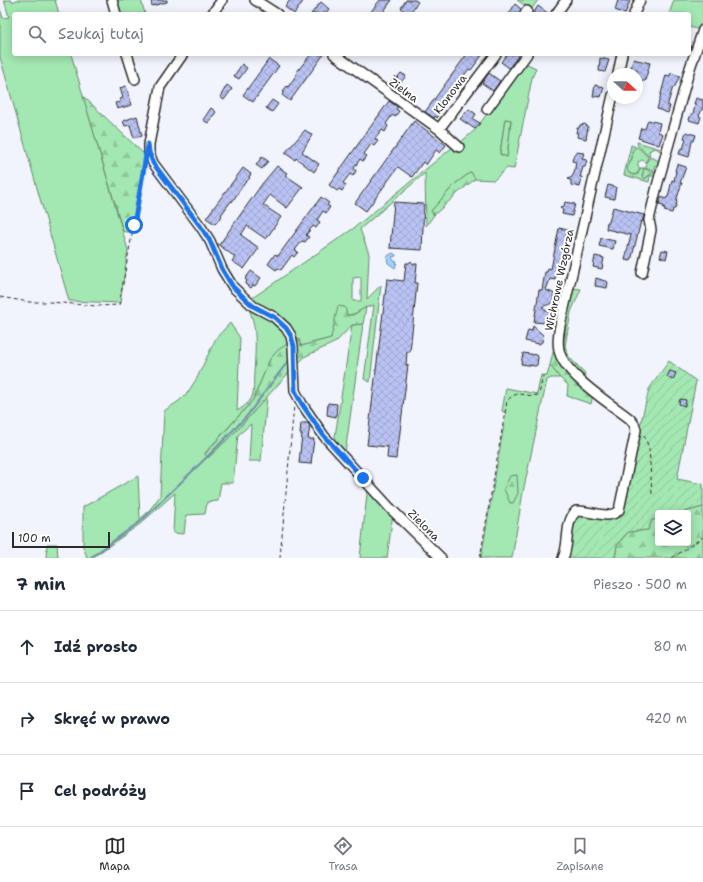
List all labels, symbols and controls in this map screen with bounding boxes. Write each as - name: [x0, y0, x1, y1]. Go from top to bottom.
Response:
- search box: [12, 12, 691, 56]
- icon: search: [26, 23, 48, 45]
- text: Szukaj tutaj: [58, 24, 144, 44]
- north arrow: [607, 68, 643, 104]
- street label: Klonowa: [431, 71, 470, 117]
- street label: Zielna: [386, 75, 421, 106]
- route start: [125, 216, 143, 234]
- street label: Wichrowe Wzgórza: [541, 228, 578, 332]
- route end: [354, 469, 372, 487]
- street label: Zielona: [405, 506, 443, 545]
- map controls: [655, 510, 691, 546]
- button: layers: [655, 510, 691, 546]
- scale bar: [12, 530, 110, 549]
- text: 100 m: [18, 531, 51, 546]
- text: 7 min: [16, 573, 66, 595]
- text: Pieszo · 500 m: [593, 576, 687, 593]
- icon: ahead: [16, 636, 38, 658]
- text: Idź prosto: [54, 637, 138, 657]
- text: 80 m: [653, 638, 687, 655]
- icon: right: [16, 708, 38, 730]
- text: Skręć w prawo: [54, 709, 170, 729]
- text: 420 m: [645, 710, 687, 727]
- icon: arrive: [16, 780, 38, 802]
- text: Cel podróży: [54, 781, 146, 801]
- tab: Mapa: [99, 835, 130, 874]
- tab: Trasa: [328, 835, 358, 874]
- tab: Zapisane: [556, 835, 604, 874]

